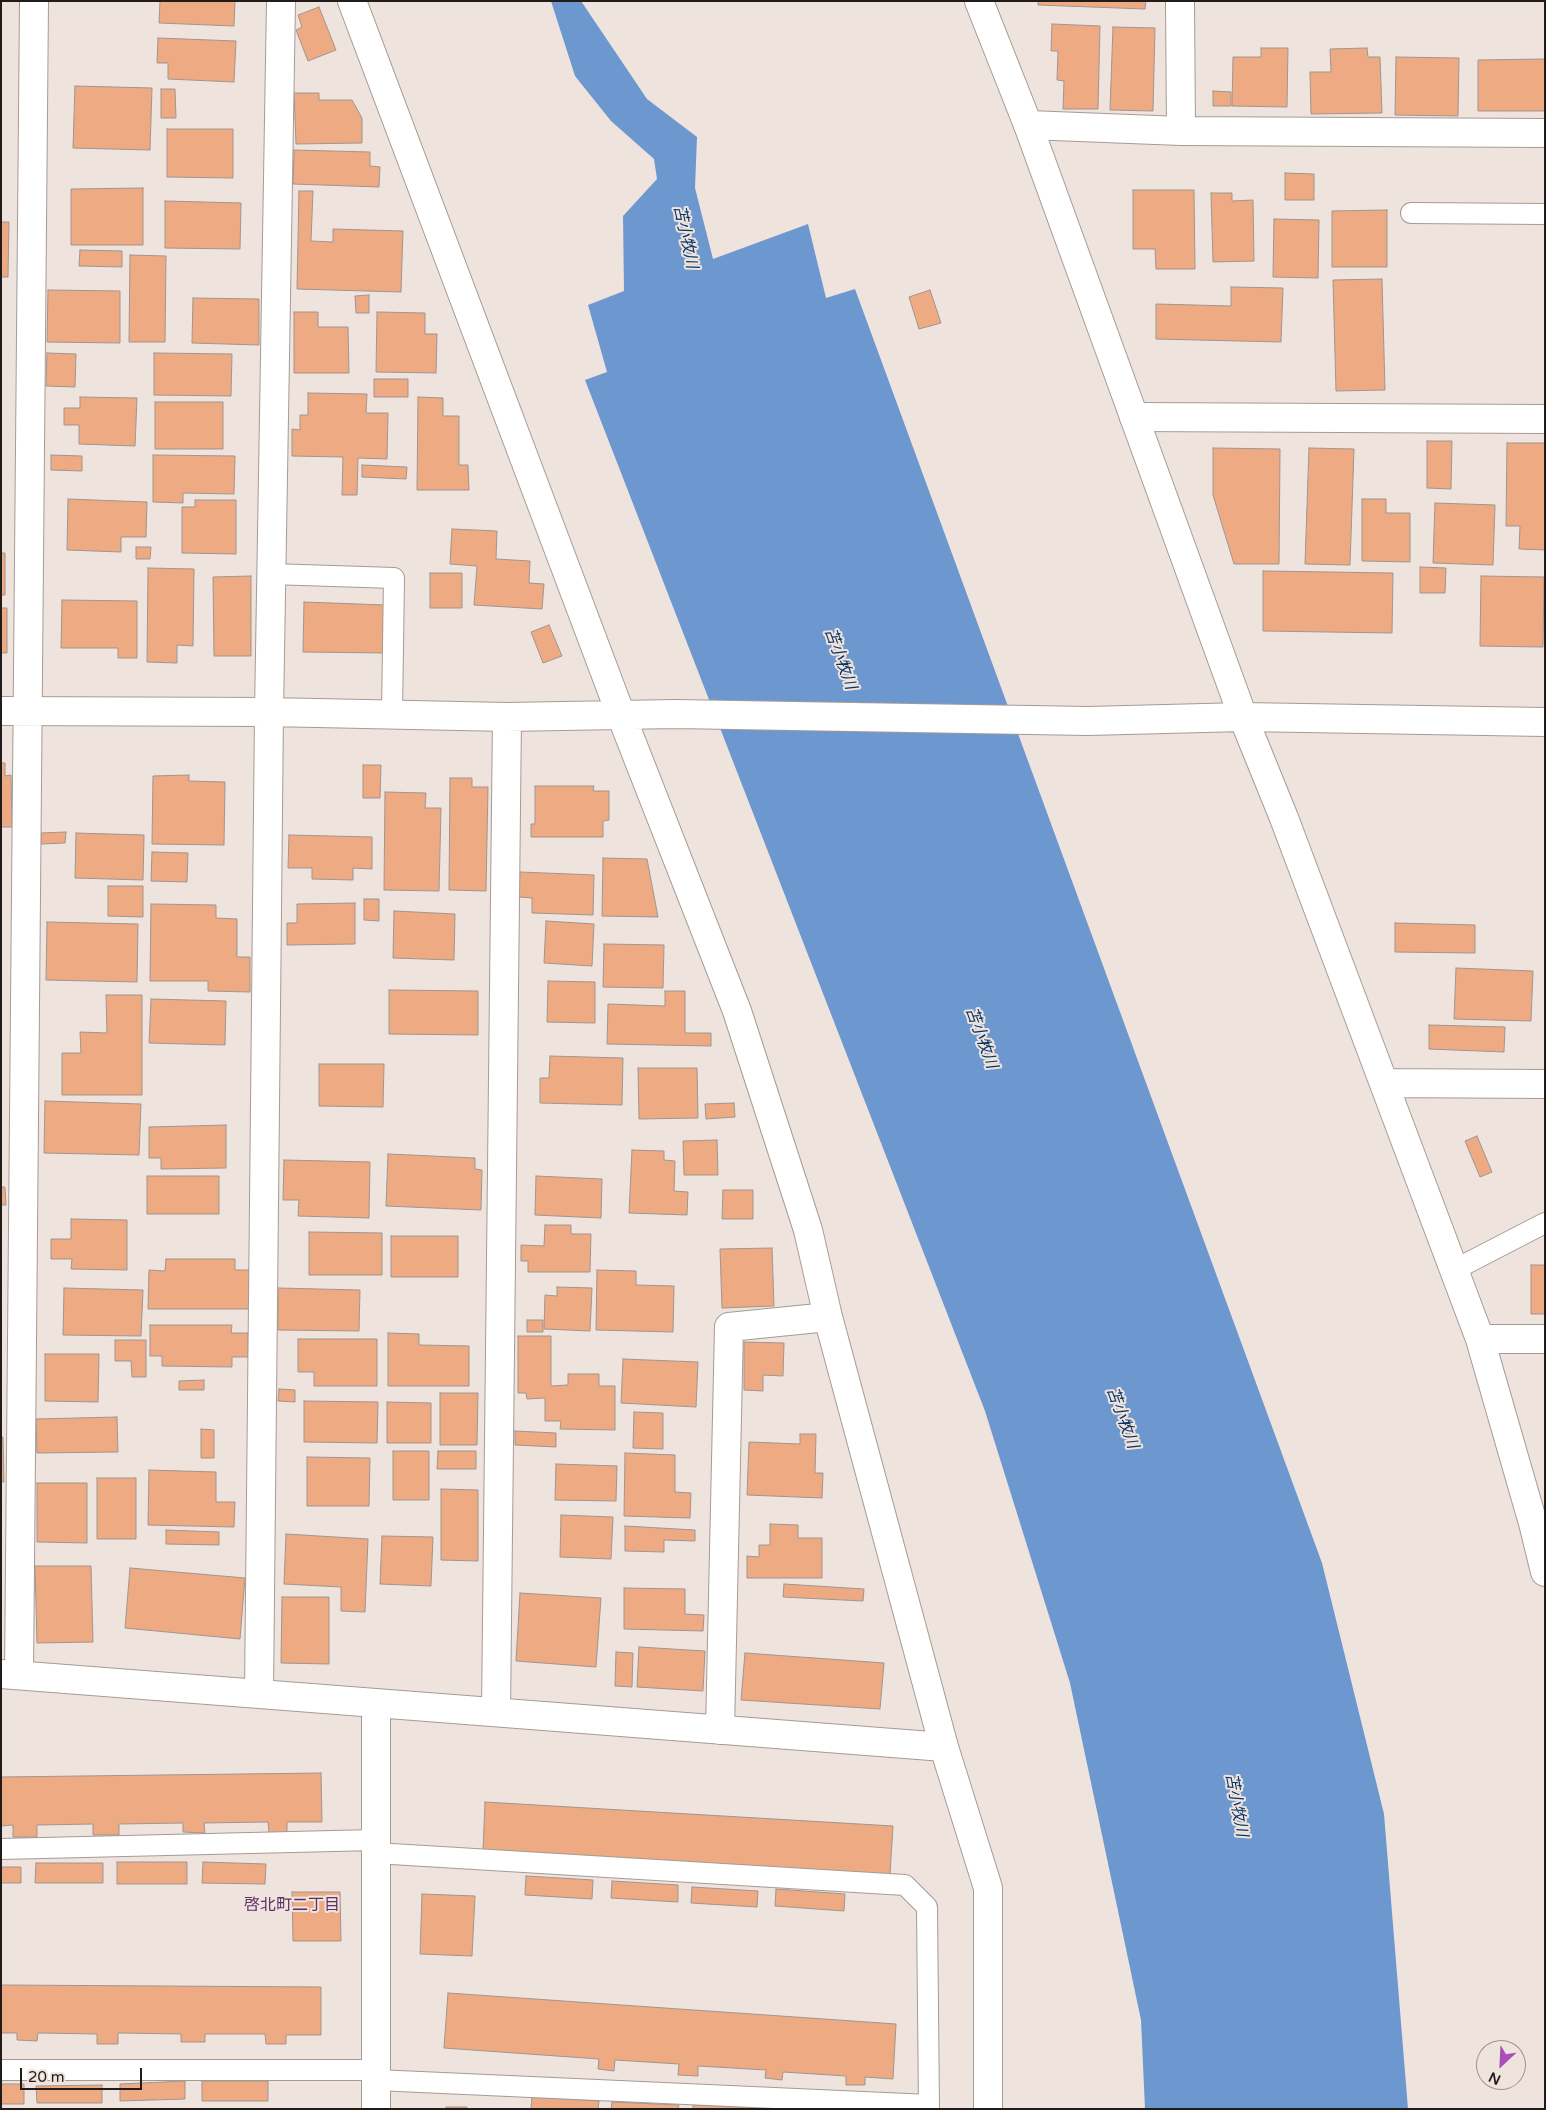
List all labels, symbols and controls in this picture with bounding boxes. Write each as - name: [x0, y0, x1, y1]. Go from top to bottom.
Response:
- water label: 苫小牧川: [669, 204, 701, 270]
- water label: 苫小牧川: [820, 626, 860, 692]
- water label: 苫小牧川: [961, 1005, 1001, 1071]
- water label: 苫小牧川: [1102, 1385, 1142, 1451]
- water label: 苫小牧川: [1221, 1772, 1251, 1838]
- district label: 啓北町二丁目: [244, 1896, 340, 1916]
- north arrow: [1476, 2040, 1526, 2090]
- scale bar: [22, 2058, 145, 2090]
- text: 20 m: [28, 2068, 65, 2086]
- text: N: [1486, 2068, 1504, 2088]

